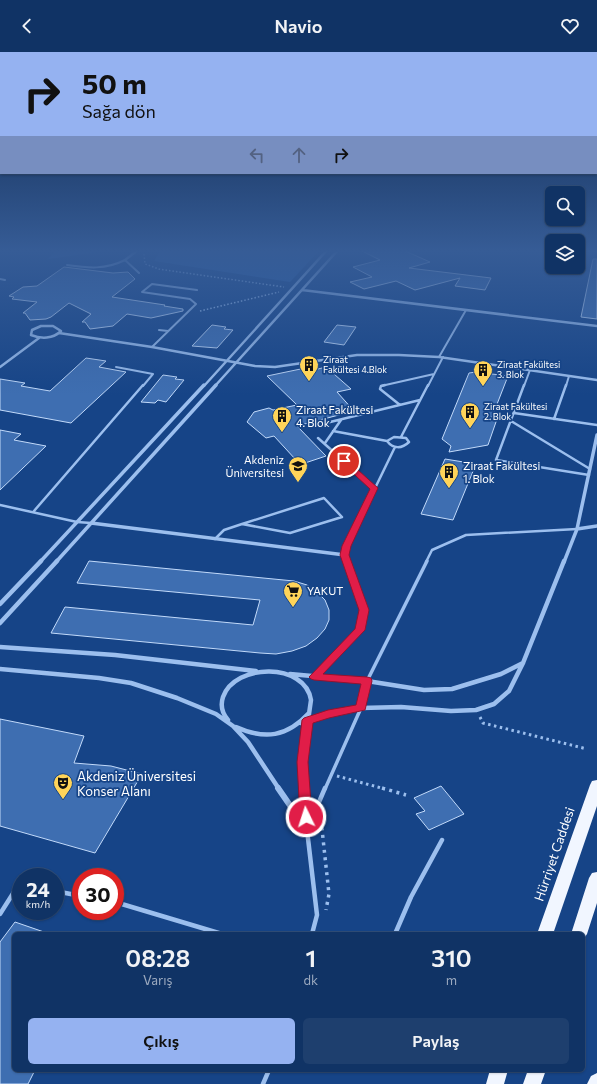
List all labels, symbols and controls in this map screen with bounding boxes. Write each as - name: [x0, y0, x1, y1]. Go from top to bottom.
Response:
- icon: back: [16, 15, 38, 37]
- text: Navio: [274, 15, 323, 37]
- icon: heart: [559, 15, 581, 37]
- text: 50 m: [82, 66, 147, 100]
- icon: right: [16, 68, 68, 120]
- text: Sağa dön: [82, 100, 156, 122]
- icon: left: [246, 144, 268, 166]
- icon: ahead: [288, 144, 310, 166]
- icon: right: [330, 144, 352, 166]
- map controls: [545, 186, 585, 274]
- button: search: [545, 186, 585, 226]
- button: layers: [545, 234, 585, 274]
- building icon: Ziraat Fakültesi 4.Blok: [298, 354, 320, 382]
- place label: Ziraat Fakültesi 4.Blok: [323, 354, 387, 375]
- building icon: Ziraat Fakültesi 3. Blok: [472, 359, 494, 387]
- place label: Ziraat Fakültesi 3. Blok: [497, 359, 560, 380]
- building icon: Ziraat Fakültesi 2. Blok: [459, 401, 481, 429]
- place label: Ziraat Fakültesi 2. Blok: [484, 401, 547, 422]
- place label: Ziraat Fakültesi 4. Blok: [296, 403, 374, 429]
- building icon: Ziraat Fakültesi 4. Blok: [271, 405, 293, 433]
- pin: [327, 444, 361, 478]
- icon: arrive: [333, 450, 355, 472]
- place label: Akdeniz Üniversitesi: [225, 453, 285, 479]
- school or university icon: Akdeniz Üniversitesi: [287, 455, 309, 483]
- place label: Ziraat Fakültesi 1. Blok: [463, 459, 541, 485]
- building icon: Ziraat Fakültesi 1. Blok: [438, 461, 460, 489]
- supermarket icon: YAKUT: [282, 580, 304, 608]
- place label: YAKUT: [307, 584, 343, 597]
- place label: Akdeniz Üniversitesi Konser Alanı: [77, 768, 196, 799]
- theatre icon: Akdeniz Üniversitesi Konser Alanı: [52, 772, 74, 800]
- position arrow: [285, 796, 327, 838]
- street label: Hürriyet Caddesi: [530, 805, 578, 903]
- speed limit sign: 30: [72, 868, 124, 920]
- text: 24: [26, 877, 50, 901]
- text: km/h: [26, 898, 50, 910]
- text: 08:28: [125, 943, 190, 972]
- text: 1: [305, 943, 316, 972]
- text: 310: [431, 943, 472, 972]
- text: Varış: [143, 972, 172, 988]
- text: dk: [303, 972, 318, 988]
- text: m: [446, 972, 457, 988]
- button: Çıkış: [28, 1018, 295, 1064]
- button: Paylaş: [303, 1018, 569, 1064]

